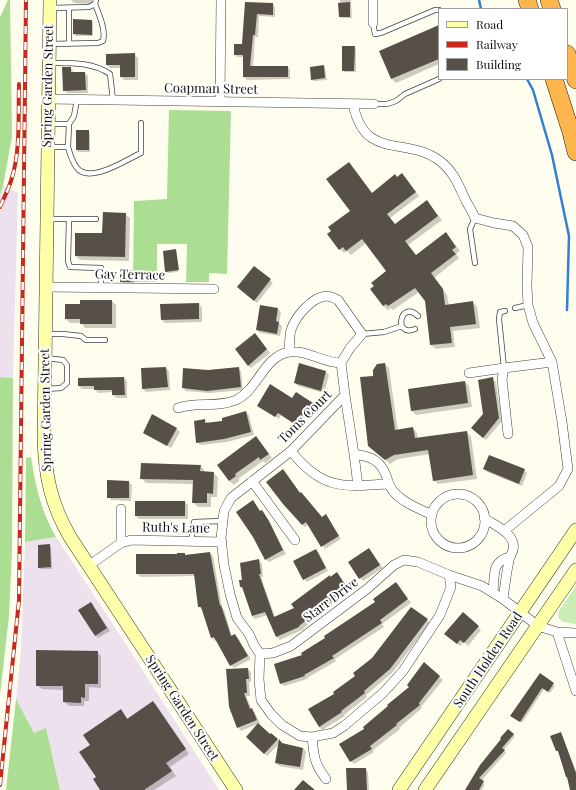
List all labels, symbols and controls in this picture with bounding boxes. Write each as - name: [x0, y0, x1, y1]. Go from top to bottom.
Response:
- legend: [438, 8, 568, 80]
- text: Road: [476, 16, 503, 32]
- street label: Spring Garden Street: [39, 24, 57, 148]
- text: Railway: [476, 36, 518, 52]
- text: Building: [476, 56, 521, 72]
- street label: Coapman Street: [164, 80, 258, 98]
- street label: Gay Terrace: [95, 267, 165, 283]
- street label: Spring Garden Street: [37, 348, 55, 472]
- street label: Toms Court: [275, 387, 335, 447]
- street label: Ruth's Lane: [142, 520, 210, 536]
- street label: Starr Drive: [300, 574, 362, 626]
- street label: South Holden Road: [450, 609, 526, 711]
- street label: Spring Garden Street: [142, 652, 222, 764]

